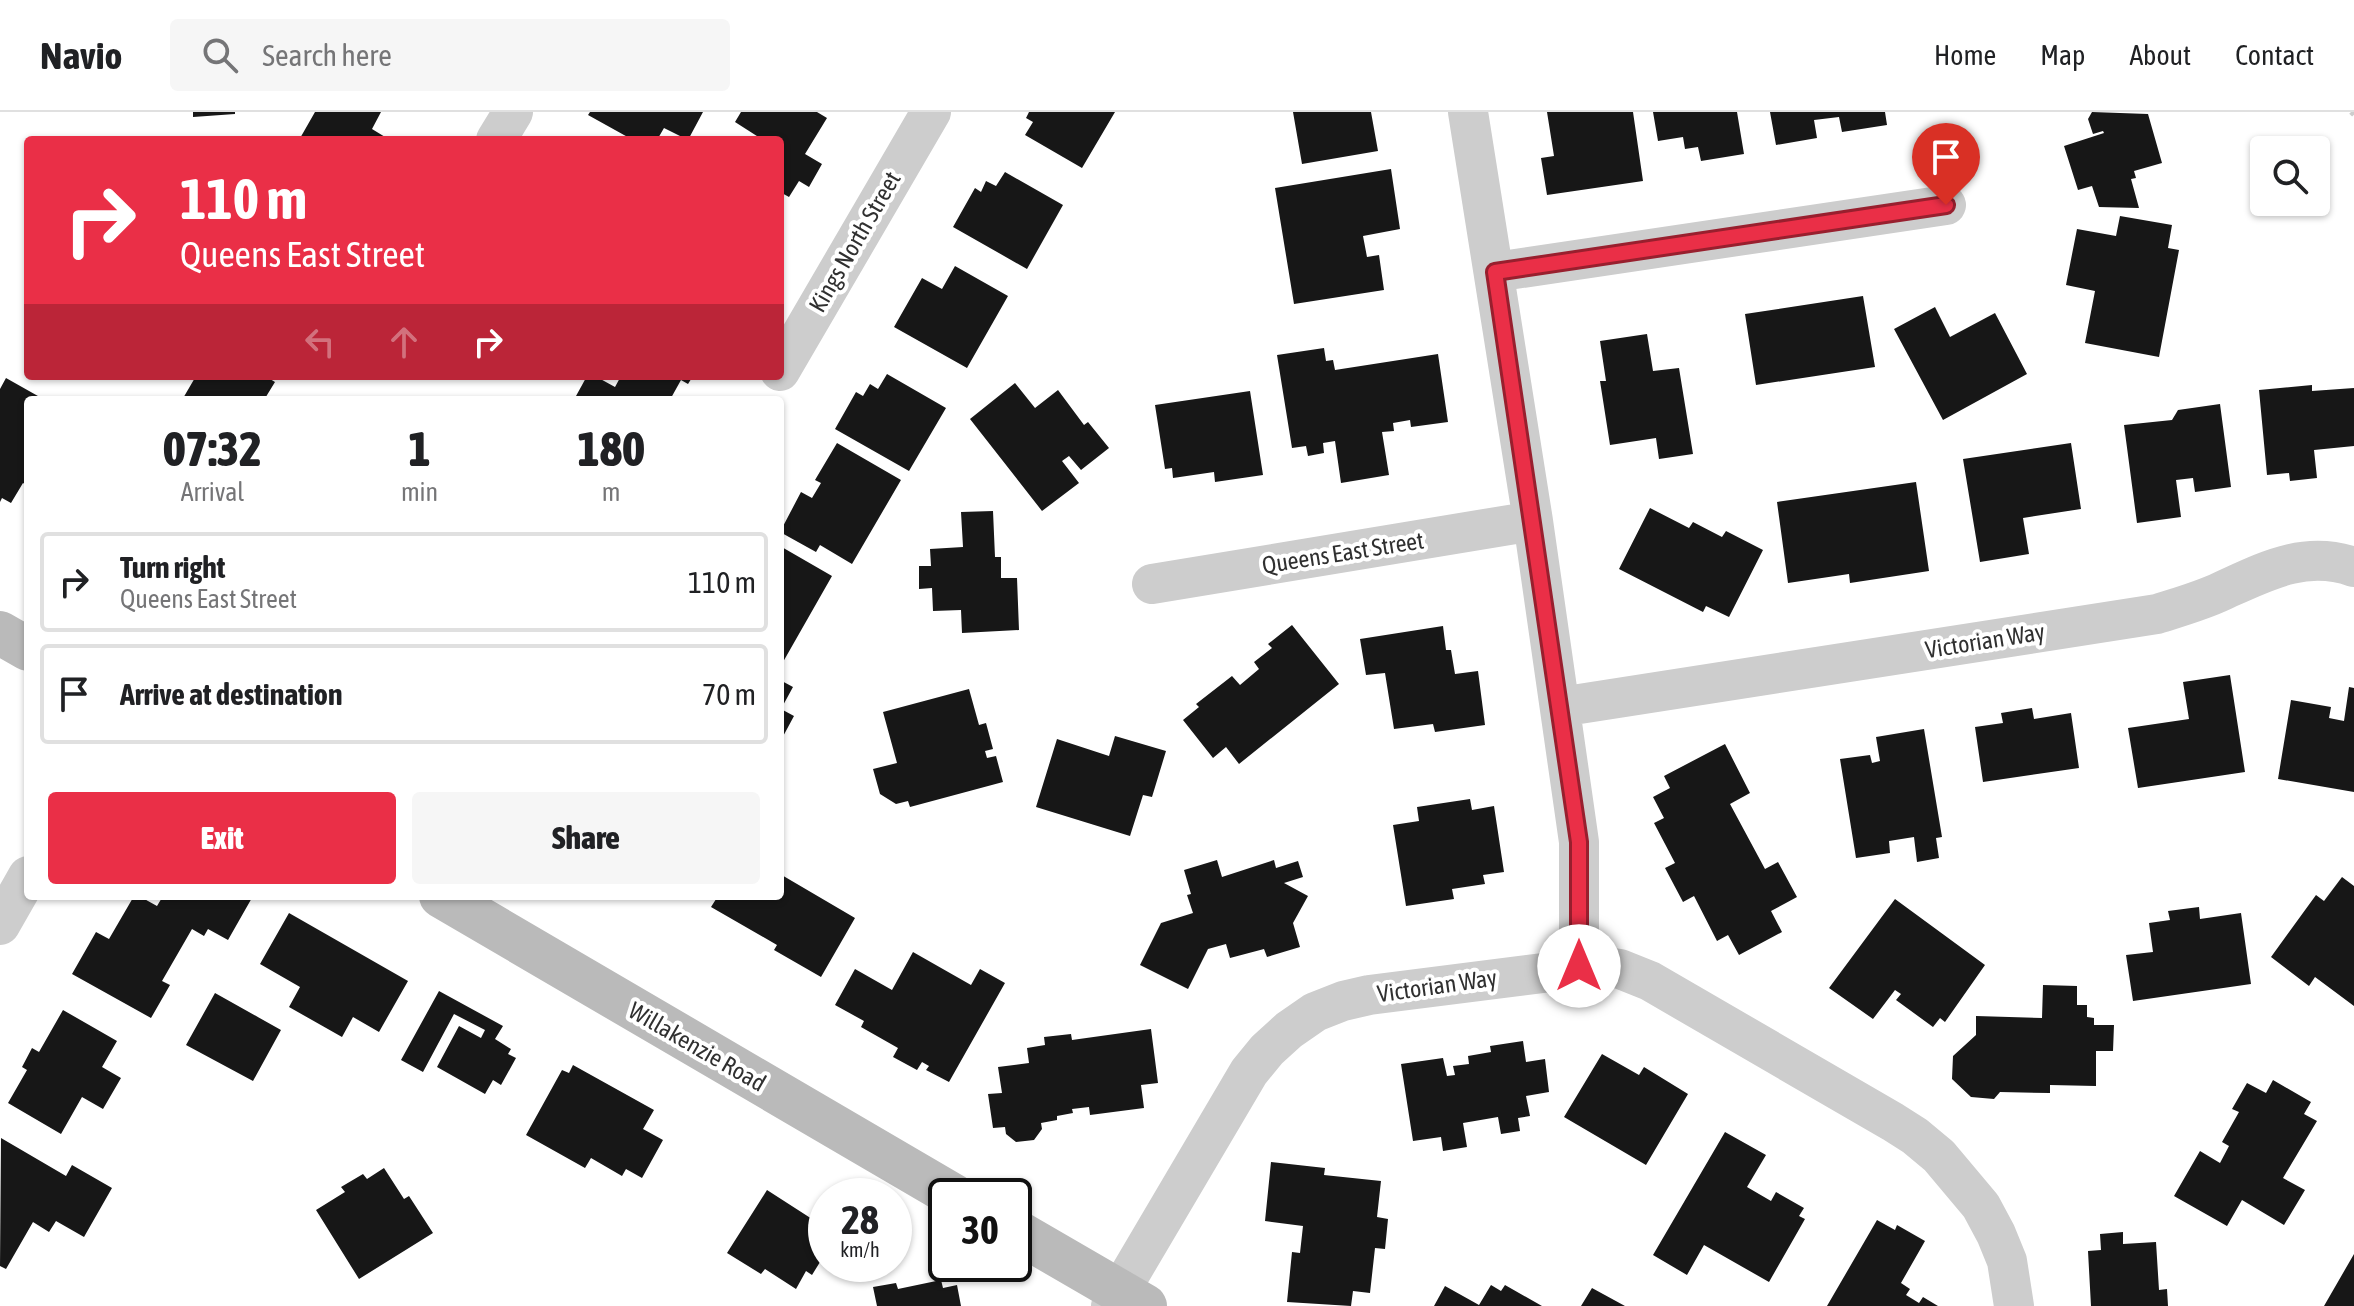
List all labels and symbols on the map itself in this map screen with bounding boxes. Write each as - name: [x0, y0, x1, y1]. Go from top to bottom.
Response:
- pin: [1912, 123, 1980, 205]
- street label: Kings North Street: [803, 167, 906, 317]
- street label: Queens East Street: [1260, 526, 1426, 579]
- street label: Victorian Way: [1923, 618, 2047, 663]
- position arrow: [1537, 924, 1621, 1008]
- street label: Victorian Way: [1375, 964, 1499, 1007]
- street label: Willakenzie Road: [624, 996, 771, 1097]
- speed limit sign: 30: [928, 1178, 1032, 1282]

